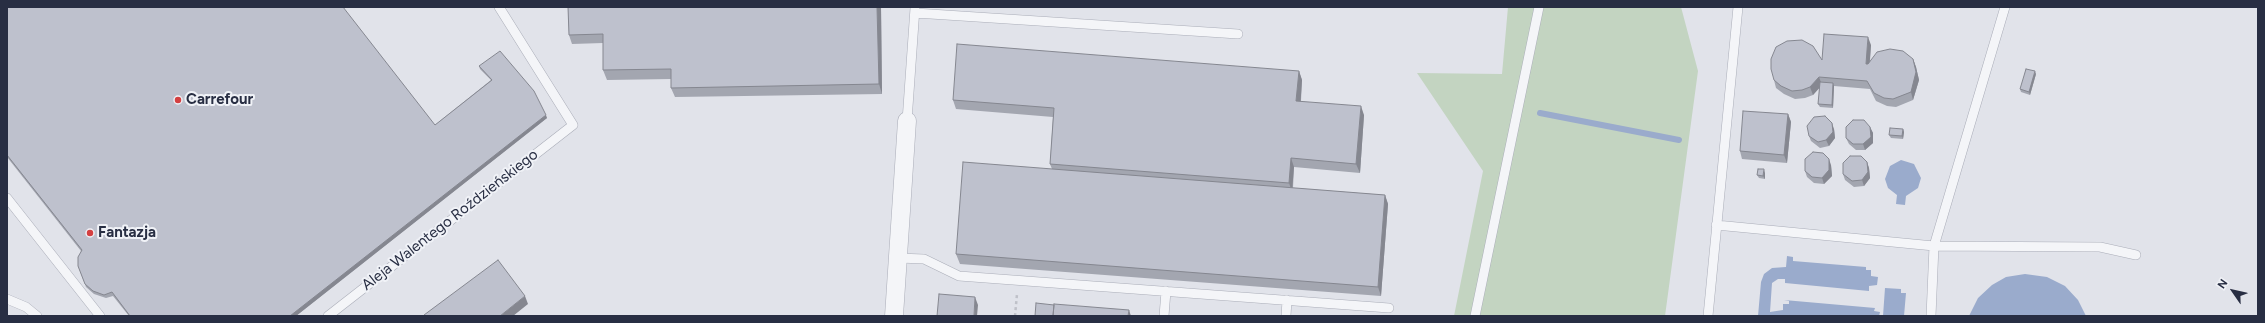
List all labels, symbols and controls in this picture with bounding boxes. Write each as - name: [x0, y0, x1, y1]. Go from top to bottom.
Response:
- place label: Carrefour: [186, 91, 253, 109]
- marker: Carrefour: [173, 95, 183, 105]
- street label: Aleja Walentego Roździeńskiego: [358, 146, 542, 294]
- place label: Fantazja: [98, 224, 156, 242]
- marker: Fantazja: [85, 228, 95, 238]
- north arrow: [2213, 271, 2253, 311]
- text: N: [2215, 277, 2230, 291]

